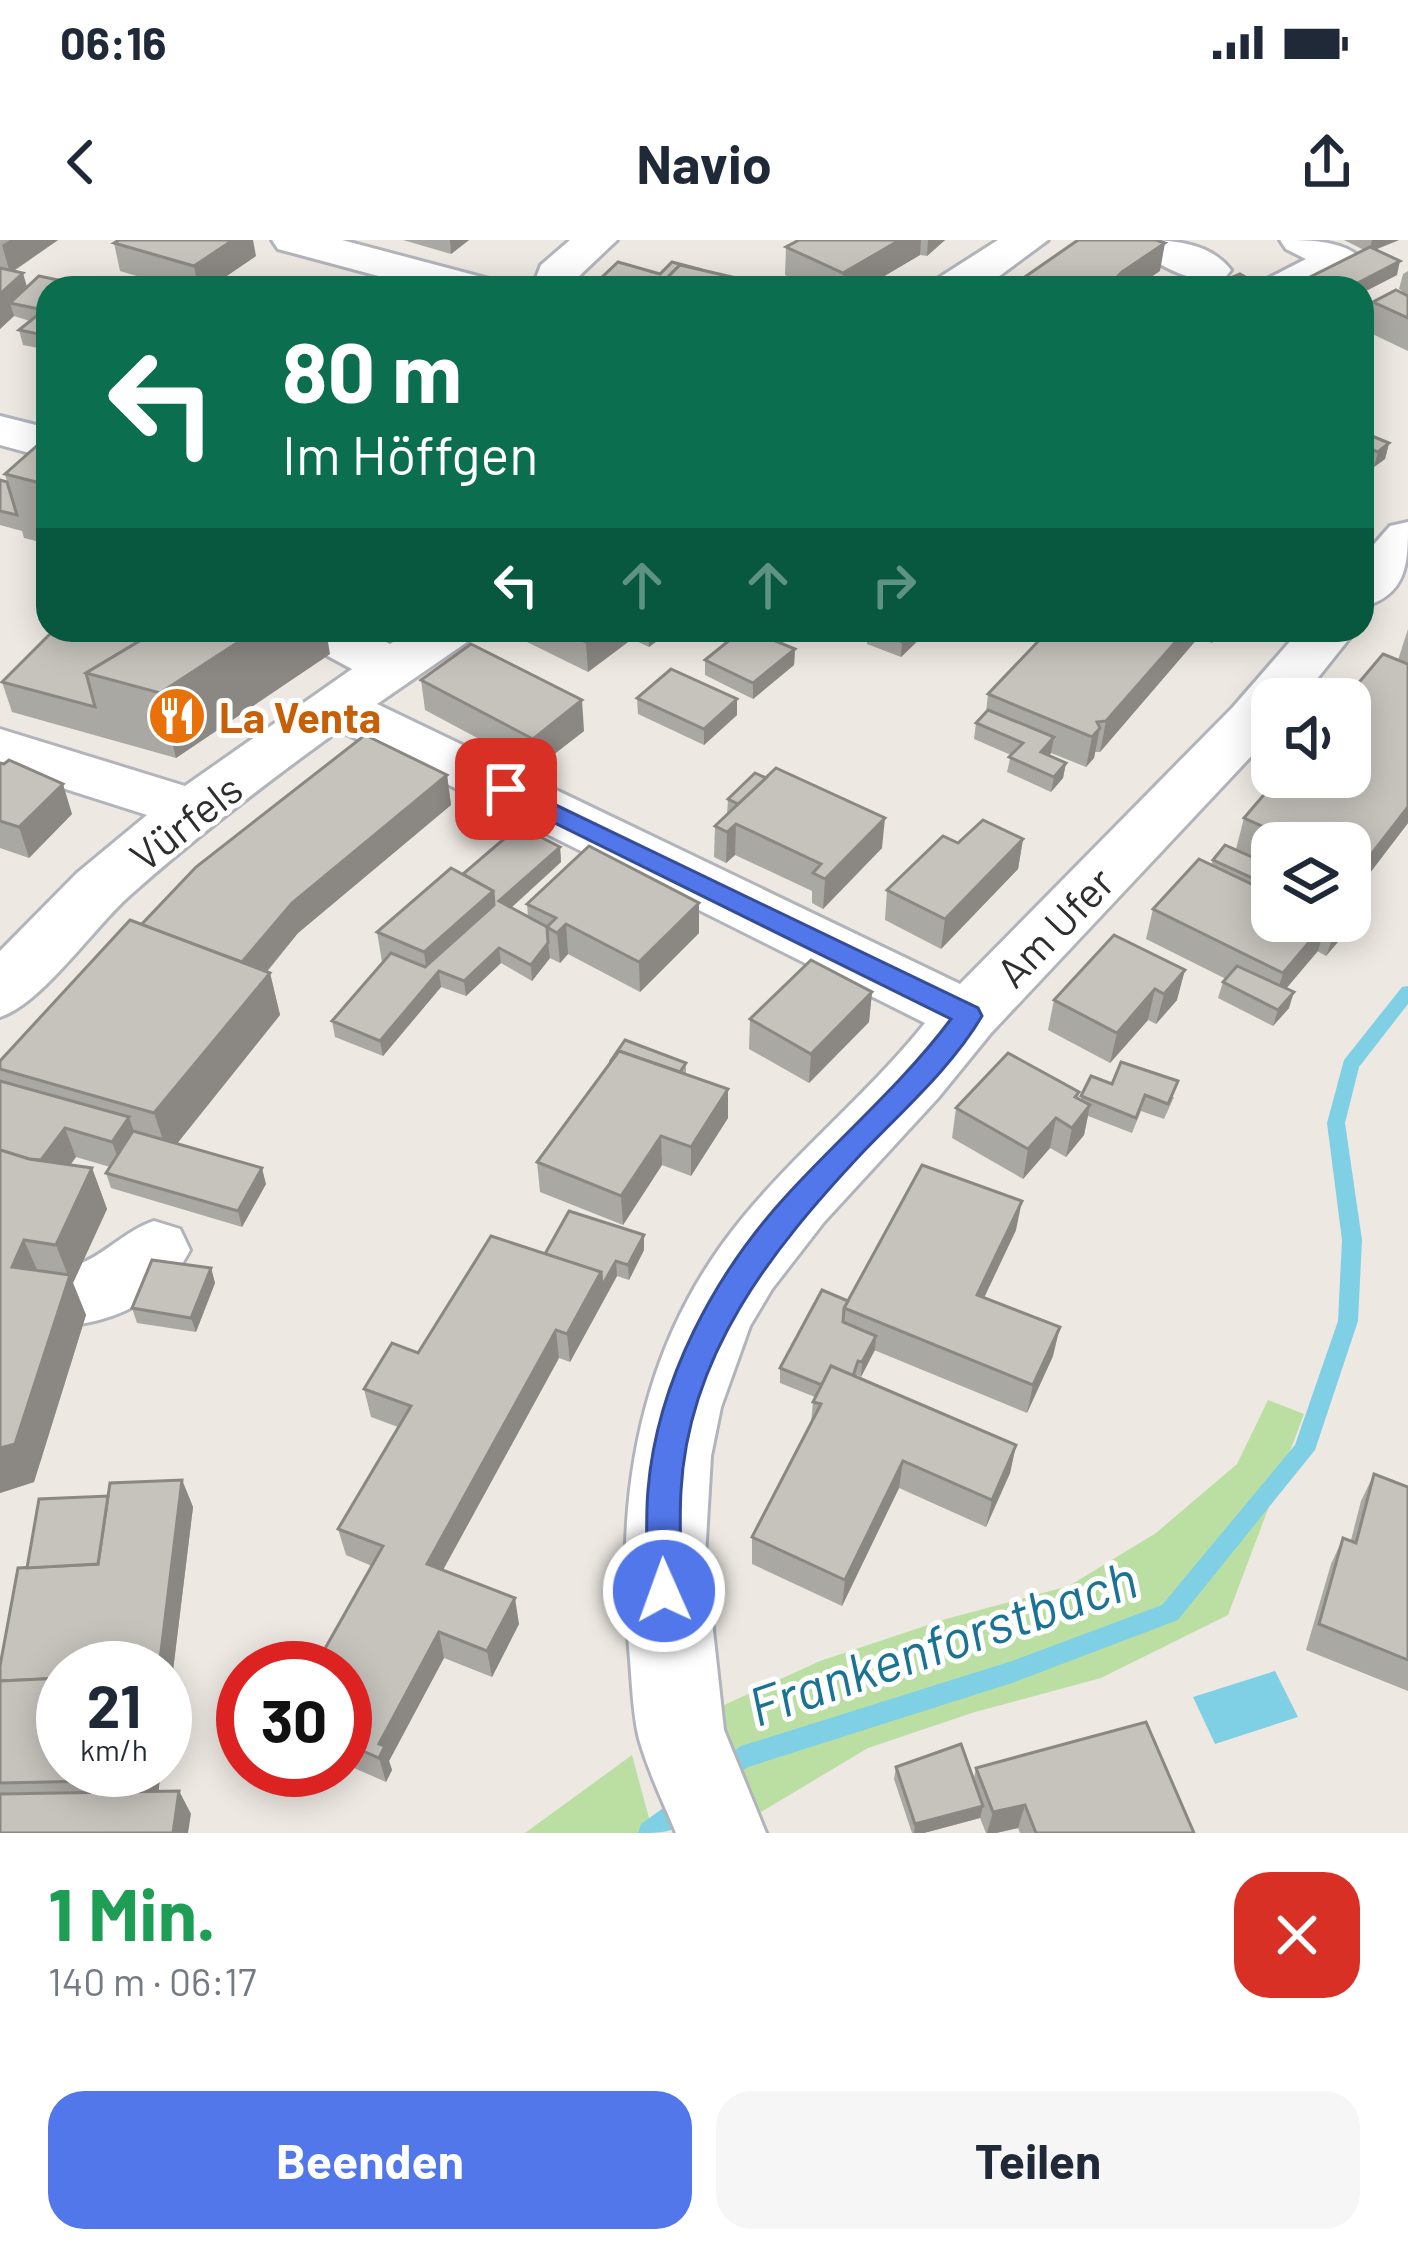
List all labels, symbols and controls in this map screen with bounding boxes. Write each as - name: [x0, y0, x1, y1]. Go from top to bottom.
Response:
- text: 06:16: [60, 15, 166, 69]
- icon: back: [48, 129, 114, 195]
- icon: share: [1294, 129, 1360, 195]
- text: Navio: [636, 130, 772, 195]
- text: 80 m: [282, 319, 462, 420]
- icon: left: [84, 324, 240, 480]
- text: Im Höffgen: [282, 421, 538, 486]
- icon: left: [483, 552, 549, 618]
- icon: ahead: [609, 552, 675, 618]
- icon: ahead: [735, 552, 801, 618]
- icon: right: [861, 552, 927, 618]
- map controls: [1251, 678, 1371, 942]
- button: sound: [1251, 678, 1371, 798]
- restaurant icon: La Venta: [146, 685, 208, 747]
- place label: La Venta: [219, 691, 381, 741]
- pin: [455, 738, 557, 840]
- icon: arrive: [473, 756, 539, 822]
- street label: Vürfels: [119, 762, 251, 880]
- button: layers: [1251, 822, 1371, 942]
- street label: Am Ufer: [985, 856, 1123, 996]
- position arrow: [601, 1528, 727, 1654]
- water label: Frankenforstbach: [739, 1544, 1145, 1738]
- speed limit sign: 30: [216, 1641, 372, 1797]
- text: 21: [87, 1668, 141, 1740]
- text: km/h: [80, 1731, 148, 1767]
- text: 1 Min.: [48, 1869, 216, 1955]
- button: close: [1234, 1872, 1360, 1998]
- text: 140 m · 06:17: [48, 1957, 256, 2004]
- button: Beenden: [48, 2091, 692, 2229]
- button: Teilen: [716, 2091, 1360, 2229]

